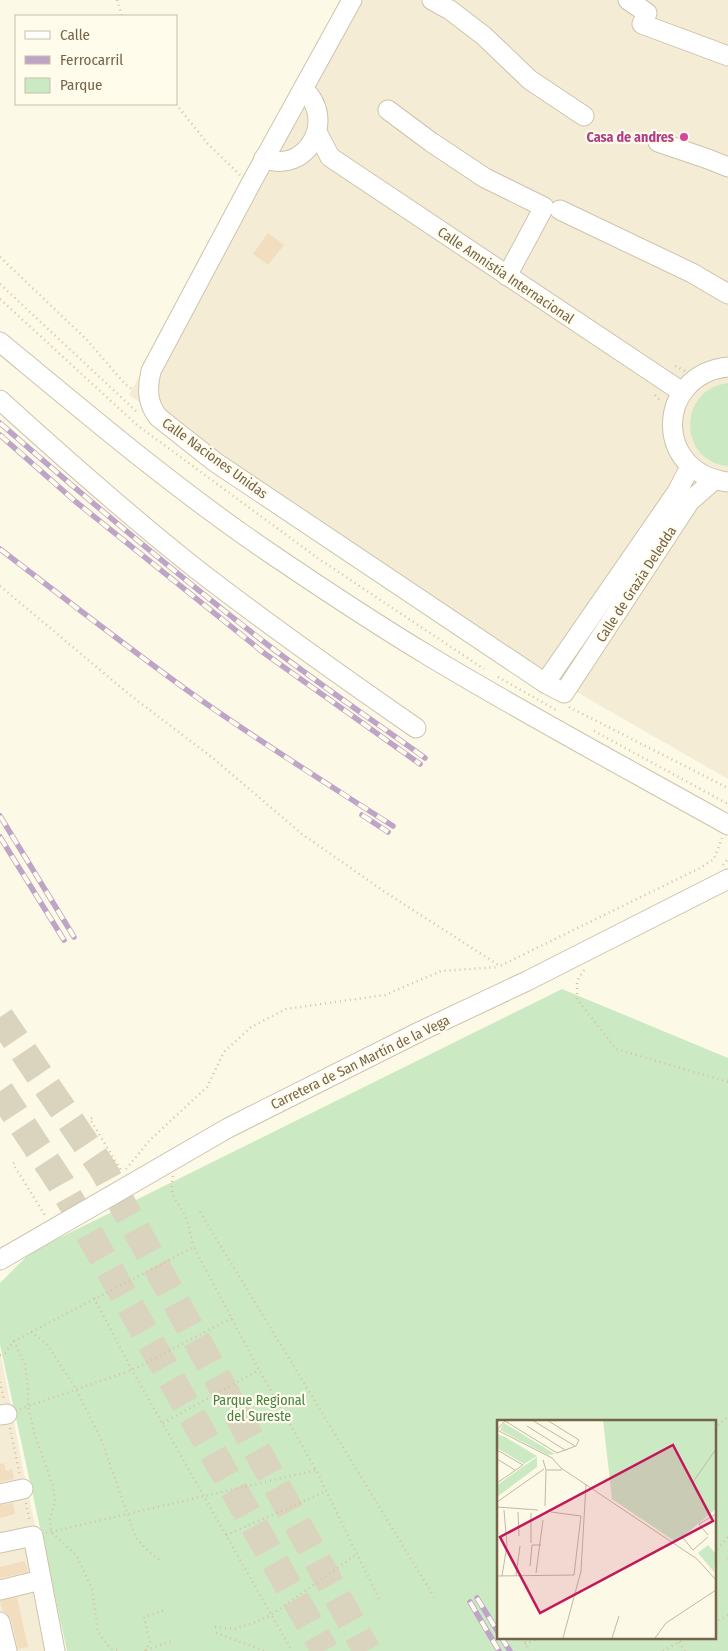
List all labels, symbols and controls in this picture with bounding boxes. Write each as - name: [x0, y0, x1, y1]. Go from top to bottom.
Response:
- legend: [15, 15, 178, 105]
- text: Calle: [60, 26, 90, 44]
- text: Ferrocarril: [60, 51, 123, 69]
- text: Parque: [60, 76, 103, 94]
- place label: Casa de andres: [586, 129, 674, 146]
- marker: Casa de andres: [678, 131, 690, 143]
- street label: Calle Amnistía Internacional: [434, 223, 577, 328]
- street label: Calle Naciones Unidas: [159, 414, 271, 502]
- street label: Calle de Grazia Deledda: [593, 523, 680, 645]
- street label: Carretera de San Martín de la Vega: [268, 1012, 453, 1113]
- park label: Parque Regional del Sureste: [213, 1392, 306, 1425]
- inset map: [497, 1420, 716, 1638]

